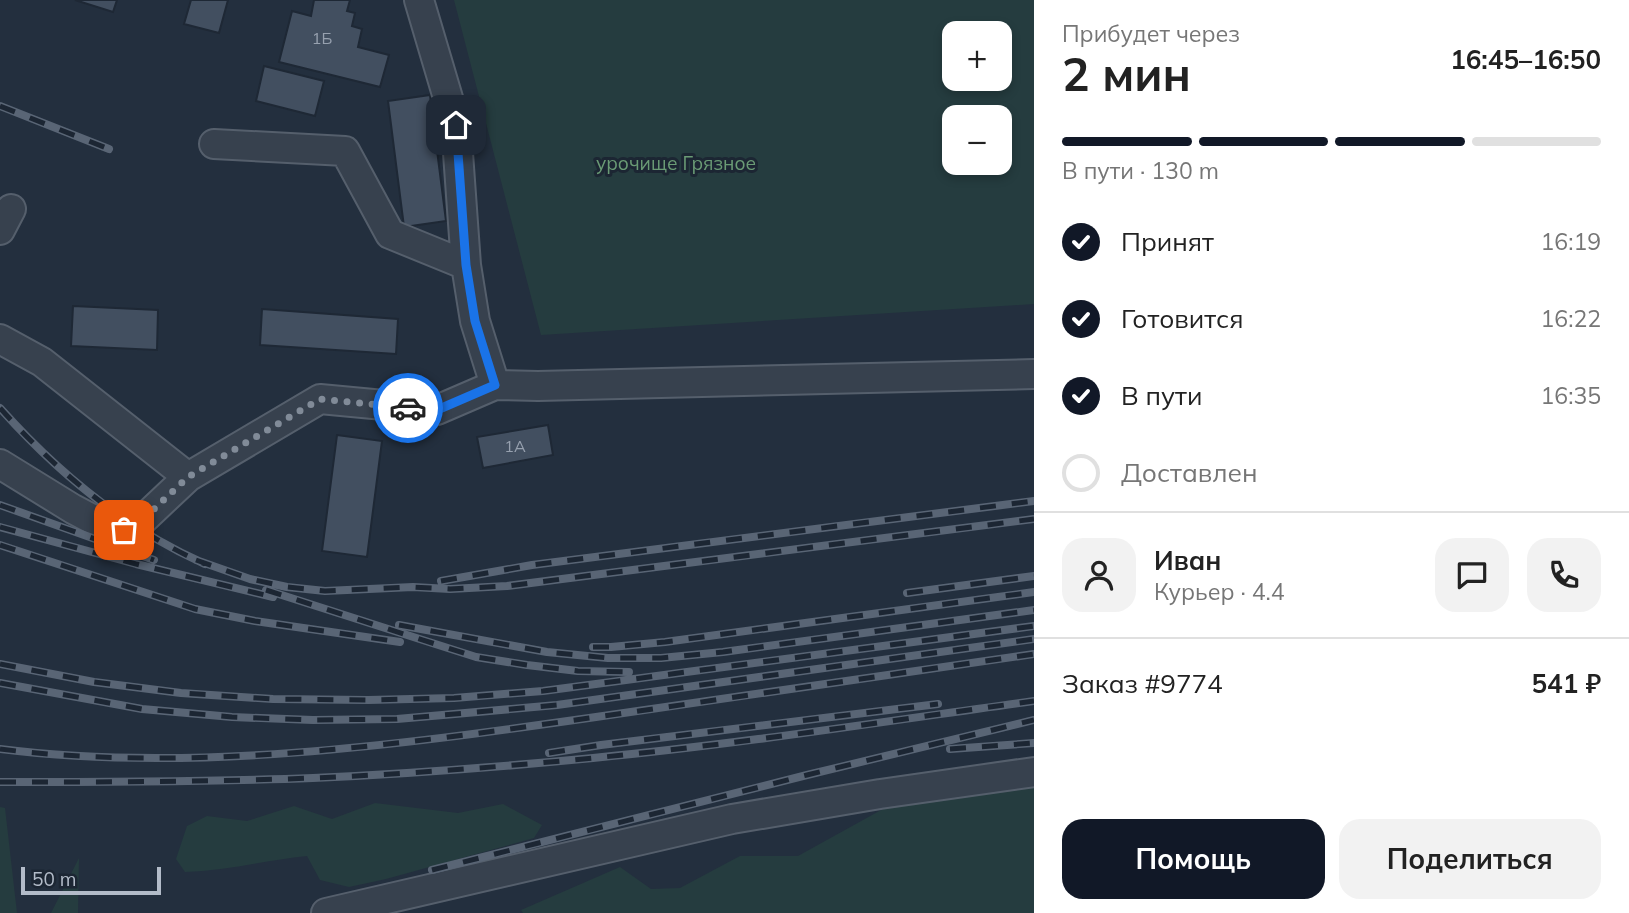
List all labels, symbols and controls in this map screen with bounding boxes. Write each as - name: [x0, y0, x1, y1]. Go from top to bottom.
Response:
- text: Прибудет через: [1062, 19, 1240, 48]
- map controls: [942, 21, 1012, 175]
- button: +: [942, 21, 1012, 91]
- house number: 1Б: [312, 28, 332, 48]
- text: 16:45–16:50: [1450, 43, 1601, 76]
- text: 2 мин: [1062, 45, 1191, 103]
- pin: [426, 95, 486, 155]
- button: −: [942, 105, 1012, 175]
- icon: home: [437, 106, 475, 144]
- park label: урочище Грязное: [596, 151, 756, 175]
- text: В пути · 130 m: [1062, 156, 1219, 185]
- icon: check: [1062, 223, 1100, 261]
- text: Принят: [1121, 225, 1214, 258]
- text: 16:19: [1541, 227, 1601, 256]
- icon: check: [1062, 300, 1100, 338]
- text: Готовится: [1121, 302, 1244, 335]
- text: 16:22: [1541, 304, 1601, 333]
- courier: [373, 373, 443, 443]
- icon: check: [1062, 377, 1100, 415]
- text: В пути: [1121, 379, 1202, 412]
- text: 16:35: [1541, 381, 1601, 410]
- icon: car: [389, 389, 427, 427]
- house number: 1А: [504, 436, 526, 456]
- text: Доставлен: [1121, 456, 1258, 489]
- pin: [94, 500, 154, 560]
- icon: bag: [105, 511, 143, 549]
- button: person: [1062, 538, 1136, 612]
- button: chat: [1435, 538, 1509, 612]
- button: phone: [1527, 538, 1601, 612]
- text: Иван: [1154, 544, 1221, 577]
- text: Курьер · 4.4: [1154, 577, 1285, 606]
- text: Заказ #9774: [1062, 667, 1223, 700]
- text: 541 ₽: [1531, 667, 1601, 700]
- button: Помощь: [1062, 819, 1325, 899]
- button: Поделиться: [1339, 819, 1601, 899]
- scale bar: [21, 864, 161, 896]
- text: 50 m: [32, 867, 76, 891]

